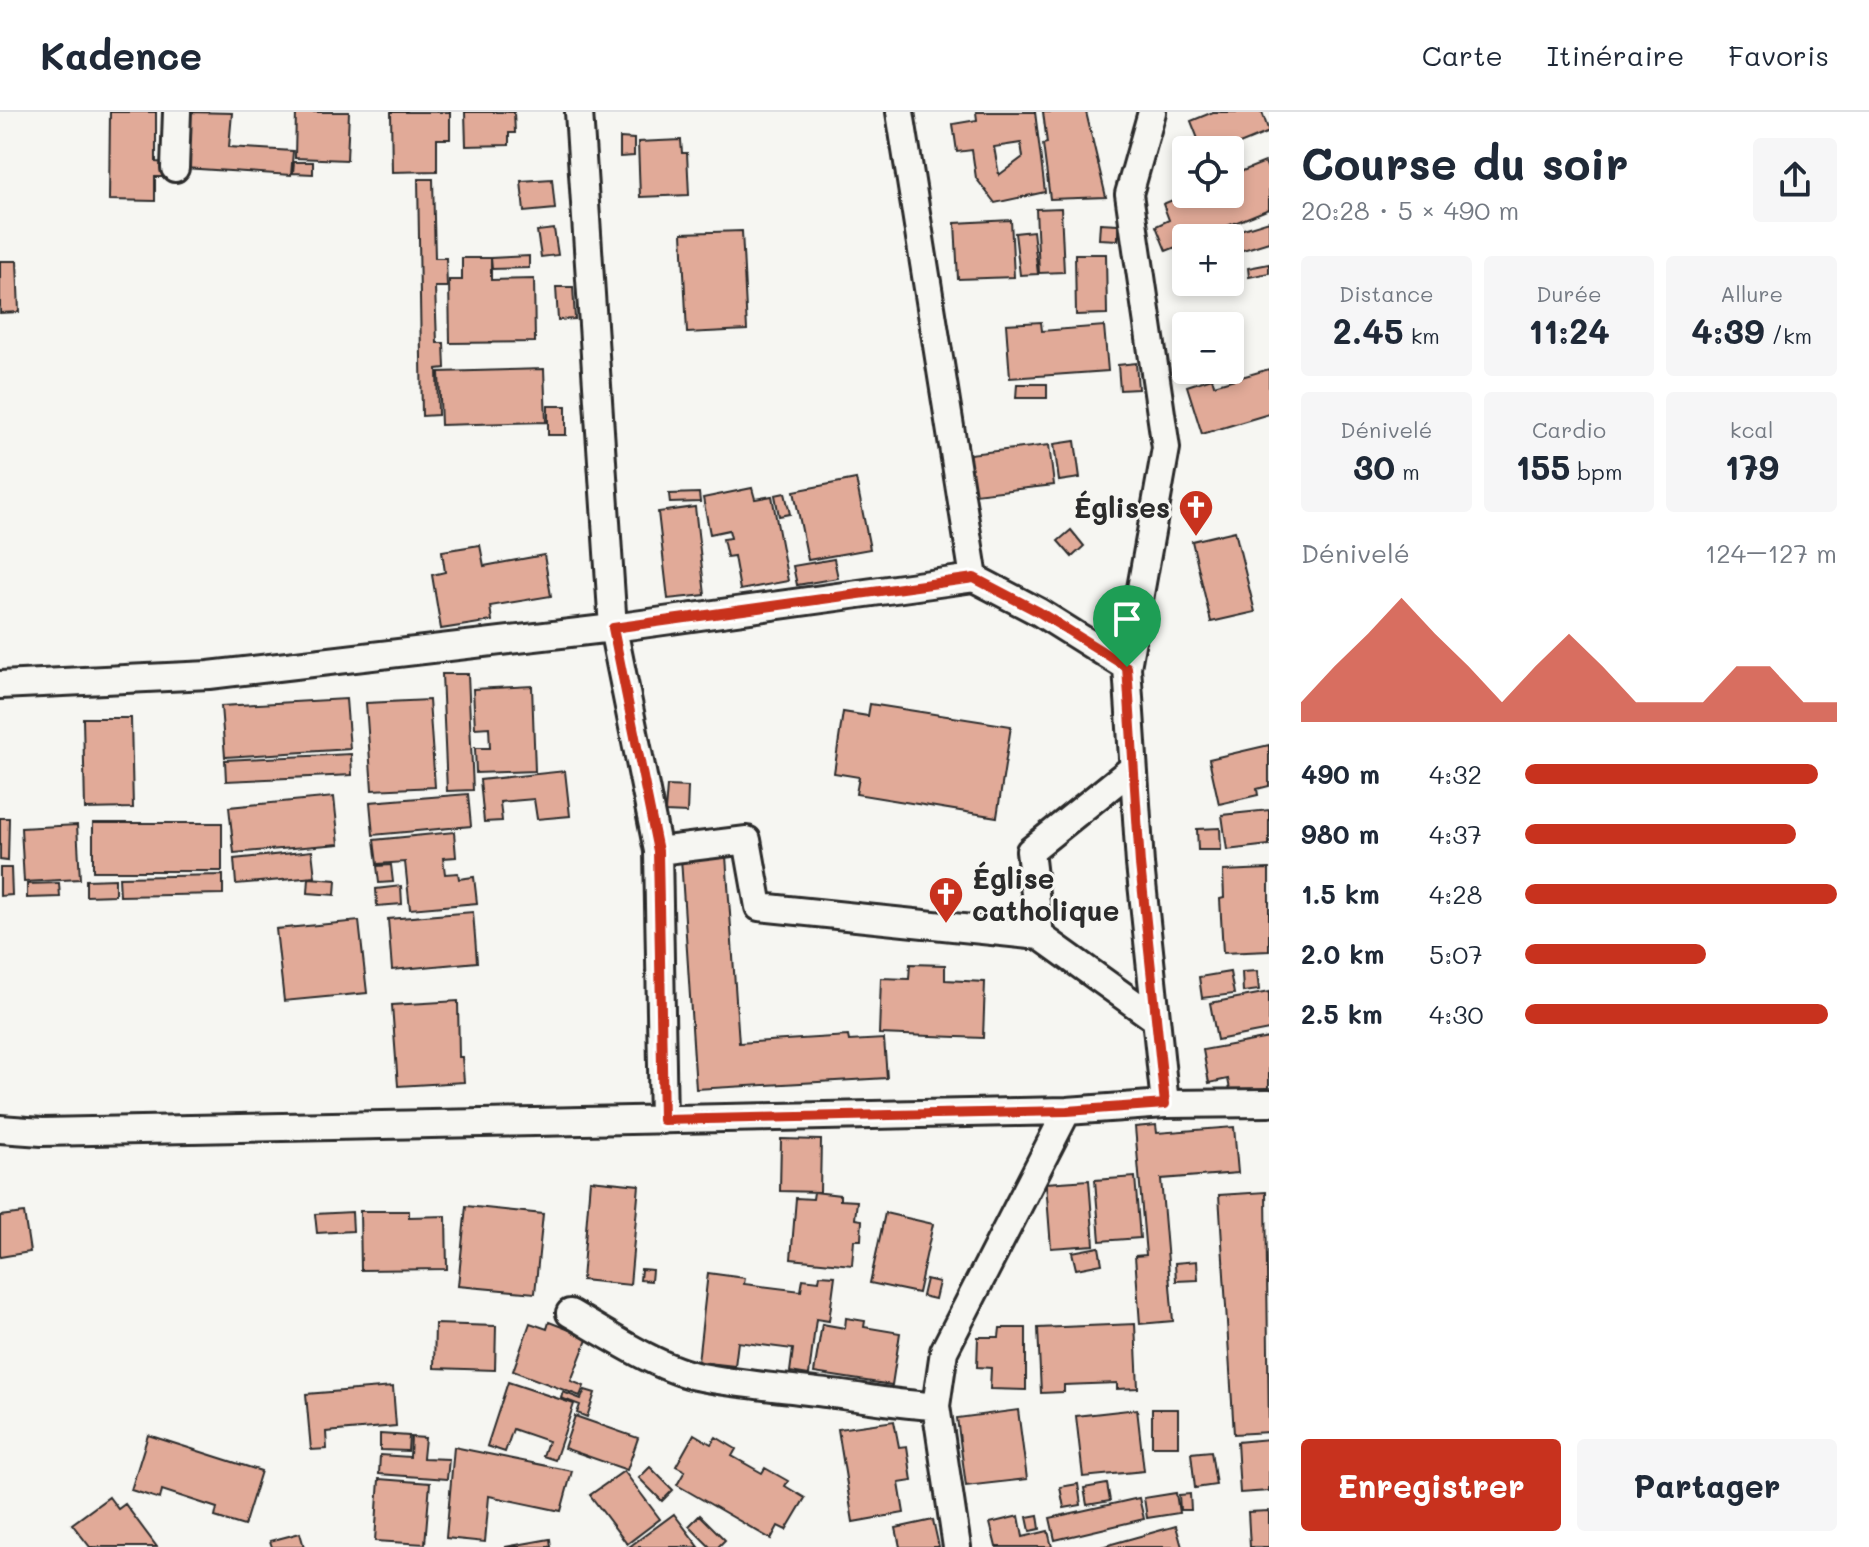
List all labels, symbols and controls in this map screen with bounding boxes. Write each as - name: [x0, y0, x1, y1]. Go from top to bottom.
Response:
- text: Kadence: [40, 30, 202, 80]
- text: Carte: [1422, 37, 1503, 73]
- text: Itinéraire: [1547, 37, 1684, 73]
- text: Favoris: [1728, 37, 1829, 73]
- text: Course du soir: [1301, 134, 1628, 191]
- map controls: [1172, 136, 1244, 384]
- button: locate: [1172, 136, 1244, 208]
- button: share: [1753, 138, 1837, 222]
- text: 20:28 · 5 × 490 m: [1301, 193, 1519, 227]
- button: +: [1172, 224, 1244, 296]
- text: Distance: [1339, 279, 1434, 308]
- text: Durée: [1536, 279, 1602, 308]
- text: Allure: [1720, 279, 1783, 308]
- text: 2.45: [1333, 308, 1404, 353]
- text: 11:24: [1528, 308, 1610, 353]
- text: 4:39: [1691, 308, 1764, 353]
- button: −: [1172, 312, 1244, 384]
- text: km: [1404, 321, 1440, 350]
- text: /km: [1764, 321, 1812, 350]
- text: Dénivelé: [1340, 415, 1432, 444]
- text: Cardio: [1532, 415, 1606, 444]
- text: kcal: [1730, 415, 1774, 444]
- text: 30: [1353, 444, 1395, 489]
- text: 155: [1516, 444, 1570, 489]
- text: 179: [1724, 444, 1779, 489]
- text: m: [1395, 457, 1420, 486]
- text: bpm: [1570, 457, 1622, 486]
- church icon: Églises: [1177, 488, 1215, 538]
- place label: Églises: [1073, 489, 1170, 525]
- text: Dénivelé: [1301, 536, 1410, 570]
- text: 124–127 m: [1705, 536, 1837, 570]
- pin: [1093, 585, 1161, 667]
- icon: arrive: [1105, 597, 1149, 641]
- text: 490 m: [1301, 757, 1380, 791]
- text: 4:32: [1429, 757, 1482, 791]
- text: 980 m: [1301, 817, 1379, 851]
- text: 4:37: [1429, 817, 1482, 851]
- place label: Église catholique: [972, 860, 1119, 928]
- church icon: Église catholique: [927, 875, 965, 925]
- text: 1.5 km: [1301, 877, 1380, 911]
- text: 4:28: [1429, 877, 1483, 911]
- text: 2.0 km: [1301, 937, 1384, 971]
- text: 5:07: [1429, 937, 1483, 971]
- text: 2.5 km: [1301, 997, 1383, 1031]
- text: 4:30: [1429, 997, 1484, 1031]
- button: Enregistrer: [1301, 1439, 1561, 1531]
- button: Partager: [1577, 1439, 1837, 1531]

